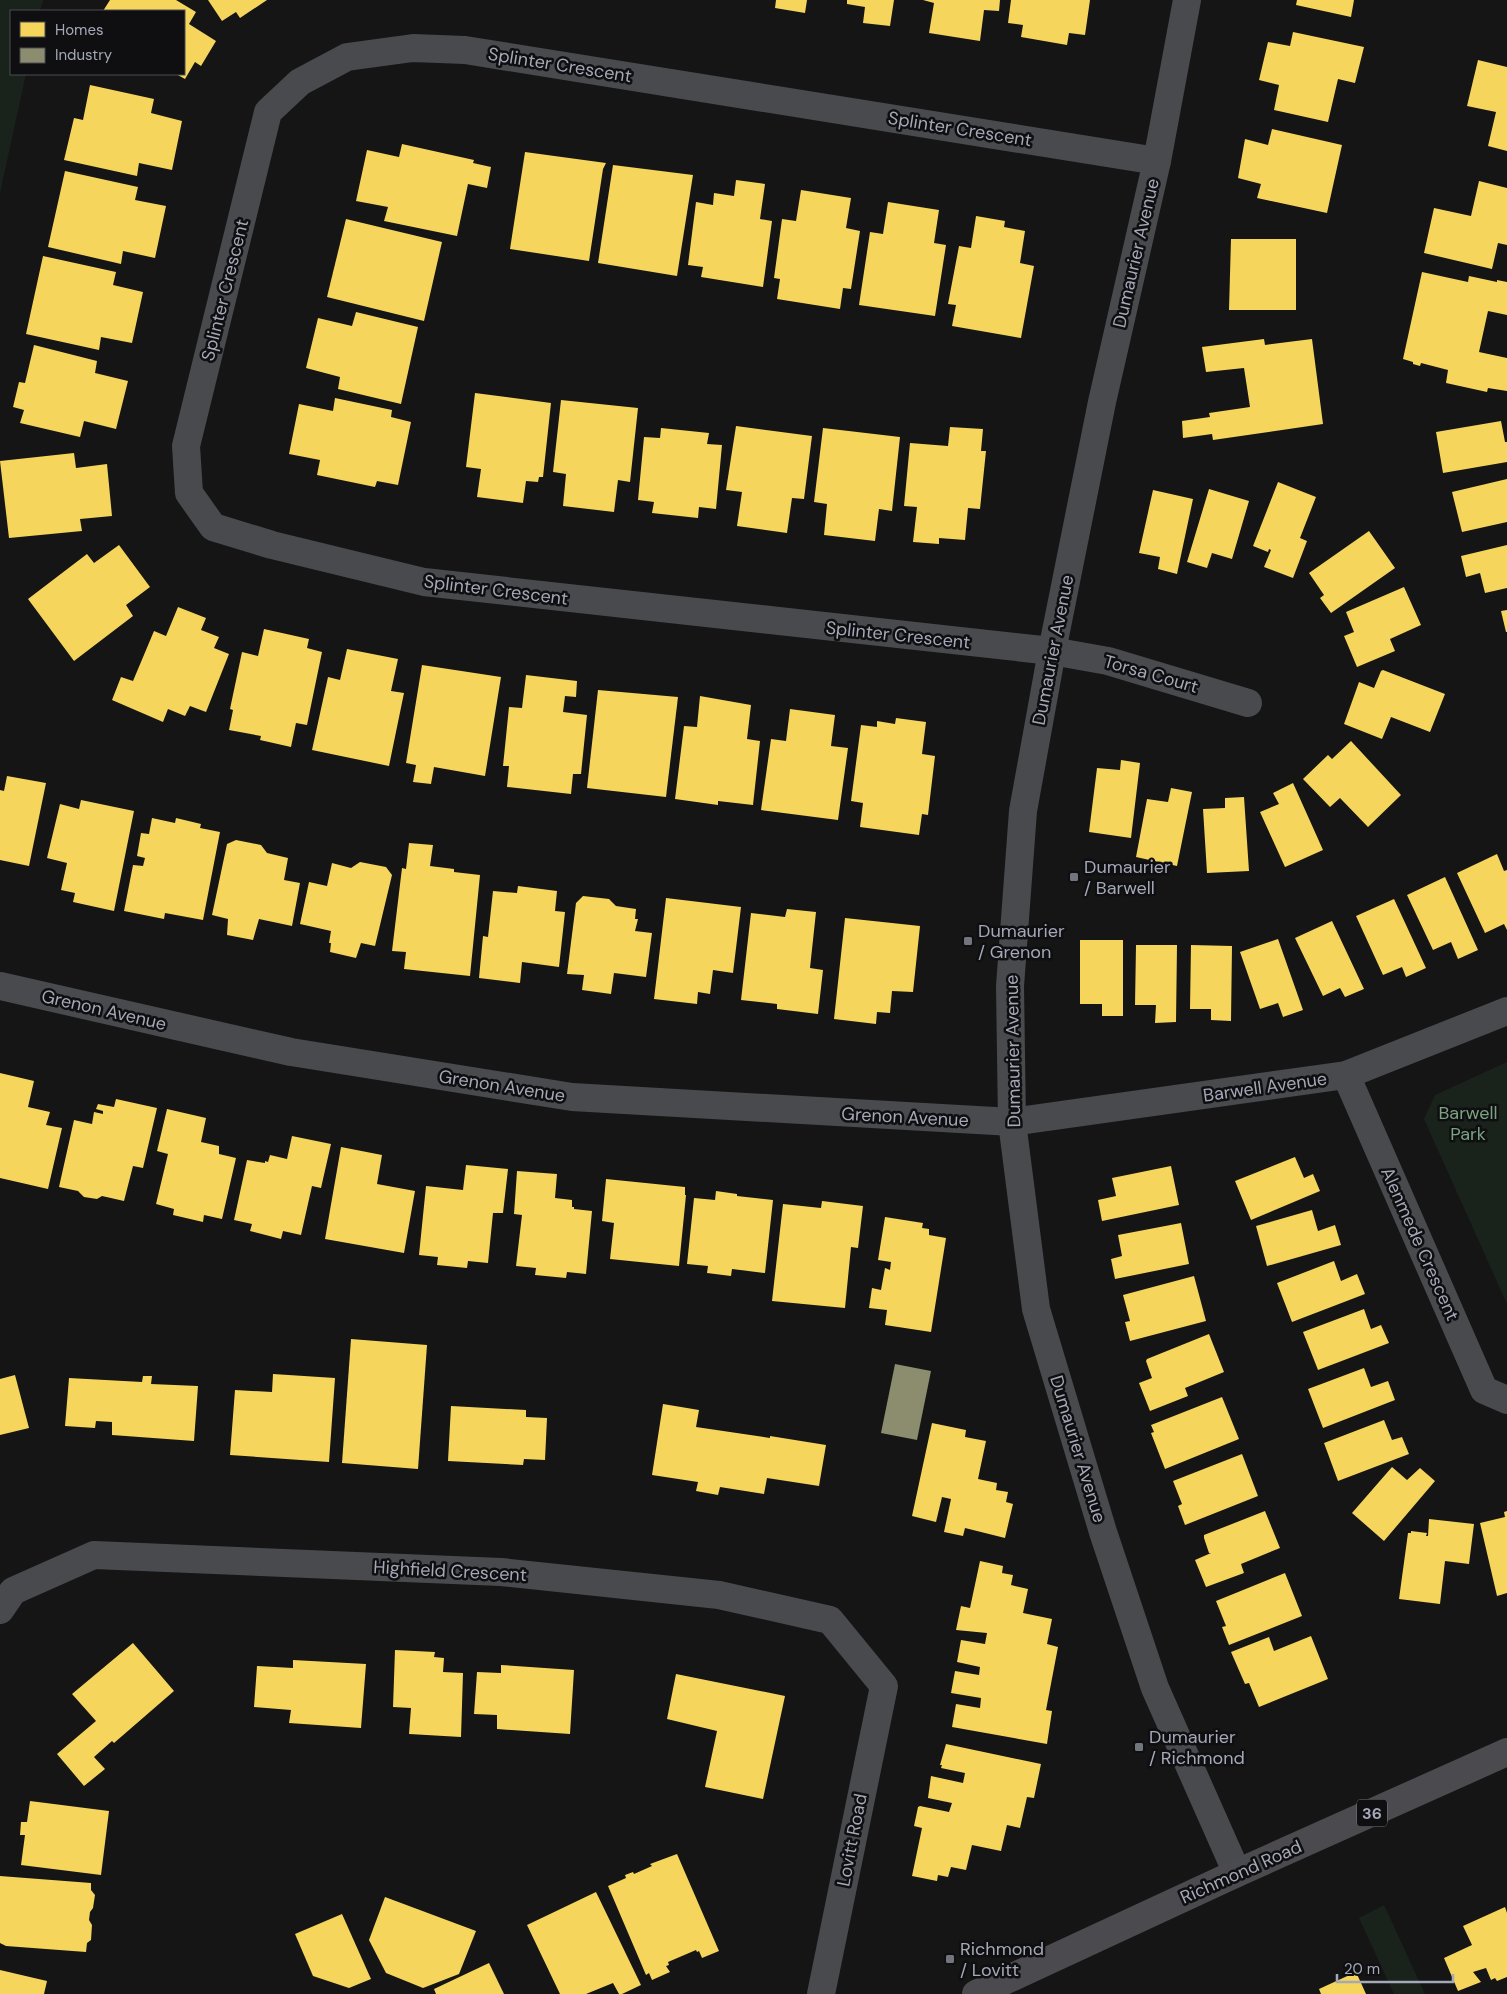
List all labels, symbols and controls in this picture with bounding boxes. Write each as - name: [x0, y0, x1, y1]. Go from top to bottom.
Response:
- legend: [10, 10, 185, 75]
- text: Homes: [55, 20, 104, 40]
- street label: Splinter Crescent: [486, 42, 634, 88]
- text: Industry: [55, 45, 113, 65]
- street label: Splinter Crescent: [886, 106, 1034, 152]
- street label: Dumaurier Avenue: [1107, 176, 1165, 330]
- street label: Splinter Crescent: [196, 217, 254, 363]
- street label: Splinter Crescent: [422, 569, 570, 611]
- street label: Dumaurier Avenue: [1027, 573, 1079, 727]
- street label: Splinter Crescent: [825, 615, 971, 655]
- street label: Torsa Court: [1101, 649, 1201, 699]
- place label: Dumaurier / Barwell: [1084, 855, 1171, 900]
- marker: Dumaurier / Barwell: [1068, 871, 1080, 883]
- place label: Dumaurier / Grenon: [978, 919, 1065, 964]
- marker: Dumaurier / Grenon: [962, 935, 974, 947]
- street label: Dumaurier Avenue: [1000, 974, 1026, 1128]
- street label: Grenon Avenue: [39, 984, 169, 1036]
- street label: Grenon Avenue: [437, 1064, 567, 1108]
- street label: Barwell Avenue: [1201, 1066, 1329, 1108]
- park label: Barwell Park: [1439, 1101, 1497, 1146]
- street label: Grenon Avenue: [841, 1102, 969, 1132]
- street label: Alenmede Crescent: [1375, 1164, 1465, 1324]
- street label: Dumaurier Avenue: [1044, 1372, 1112, 1526]
- street label: Highfield Crescent: [373, 1555, 527, 1587]
- place label: Dumaurier / Richmond: [1149, 1725, 1245, 1770]
- marker: Dumaurier / Richmond: [1133, 1741, 1145, 1753]
- street label: Lovitt Road: [831, 1792, 873, 1888]
- road number: 36: [1357, 1800, 1387, 1826]
- street label: Richmond Road: [1176, 1834, 1306, 1910]
- place label: Richmond / Lovitt: [960, 1937, 1044, 1982]
- scale bar: [1337, 1952, 1453, 1984]
- marker: Richmond / Lovitt: [944, 1953, 956, 1965]
- text: 20 m: [1344, 1959, 1380, 1979]

